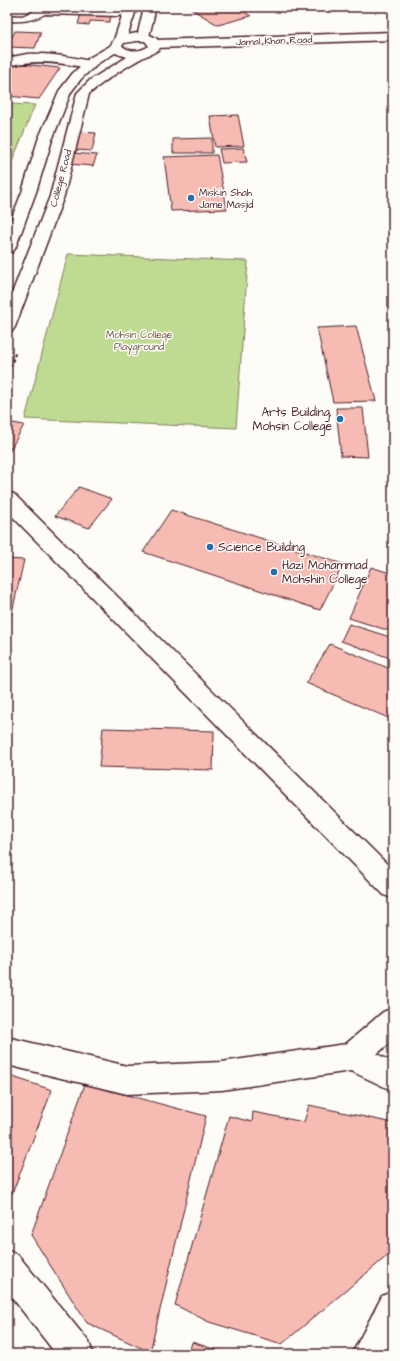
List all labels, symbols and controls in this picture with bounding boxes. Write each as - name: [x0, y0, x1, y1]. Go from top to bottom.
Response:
- street label: Jamal Khan Road: [235, 33, 313, 49]
- street label: College Road: [47, 148, 76, 209]
- place label: Miskin Shah Jame Masjid: [199, 186, 253, 212]
- marker: Miskin Shah Jame Masjid: [186, 193, 196, 203]
- park label: Mohsin College Playground: [106, 328, 173, 355]
- place label: Arts Building, Mohsin College: [253, 404, 333, 436]
- marker: Arts Building, Mohsin College: [335, 414, 345, 424]
- place label: Science Building: [218, 539, 305, 557]
- marker: Science Building: [205, 542, 215, 552]
- place label: Hazi Mohammad Mohshin College: [282, 557, 368, 589]
- marker: Hazi Mohammad Mohshin College: [269, 567, 279, 577]

